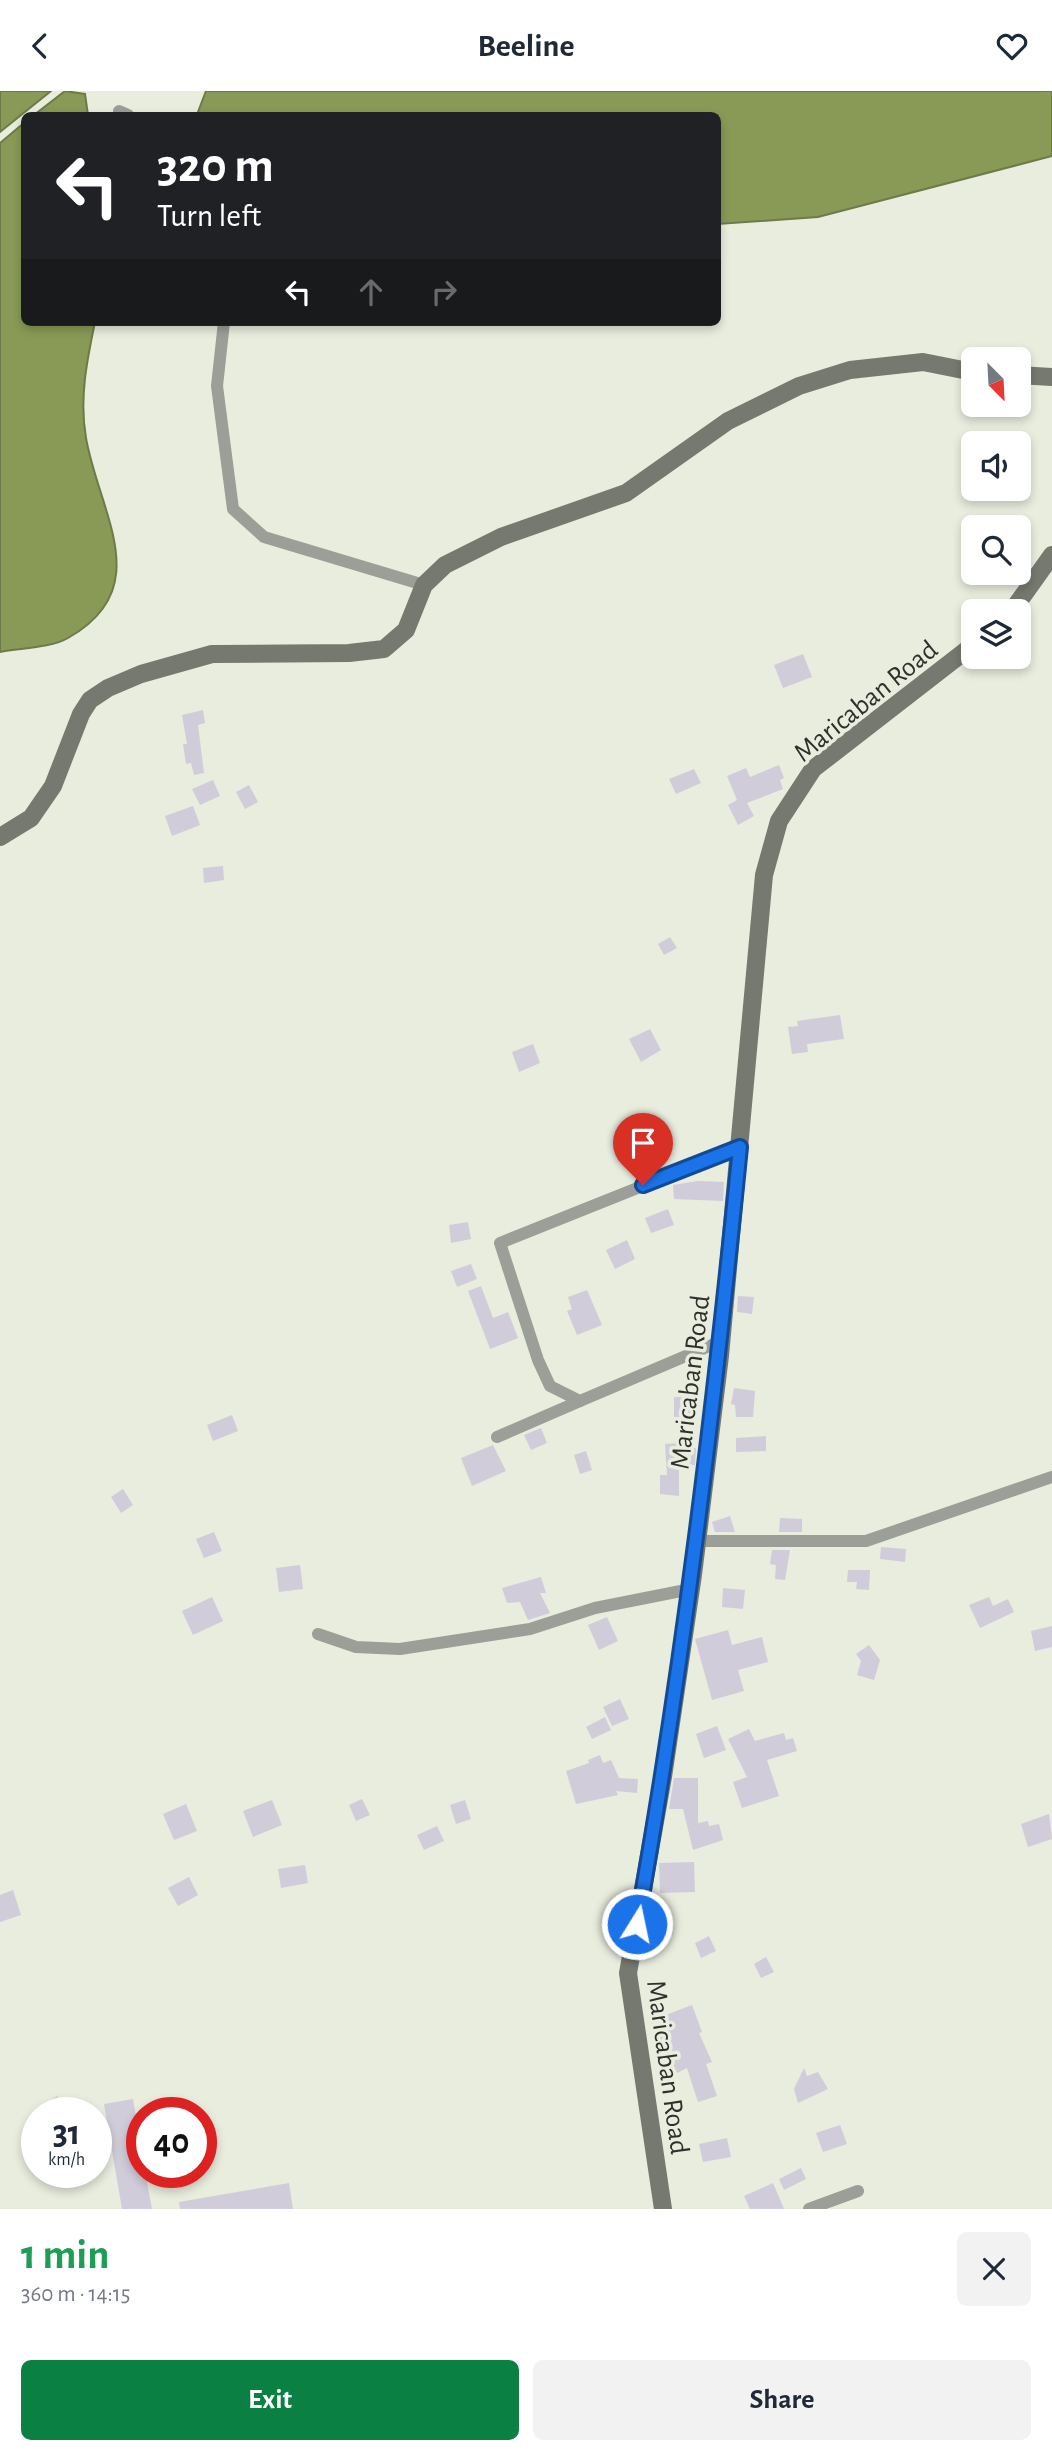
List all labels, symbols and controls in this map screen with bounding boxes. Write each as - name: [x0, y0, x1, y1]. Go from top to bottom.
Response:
- icon: back: [21, 27, 59, 65]
- icon: heart: [993, 27, 1031, 65]
- text: Beeline: [477, 30, 575, 62]
- icon: left: [42, 140, 133, 231]
- text: 320 m: [157, 142, 274, 191]
- text: Turn left: [157, 200, 261, 232]
- icon: left: [279, 273, 317, 311]
- icon: ahead: [352, 273, 390, 311]
- icon: right: [425, 273, 463, 311]
- north arrow: [961, 347, 1031, 417]
- map controls: [961, 347, 1031, 669]
- button: sound: [961, 431, 1031, 501]
- button: search: [961, 515, 1031, 585]
- button: layers: [961, 599, 1031, 669]
- street label: Maricaban Road: [789, 635, 943, 768]
- pin: [613, 1113, 673, 1185]
- icon: arrive: [624, 1124, 662, 1162]
- street label: Maricaban Road: [666, 1293, 716, 1471]
- position arrow: [600, 1887, 674, 1961]
- street label: Maricaban Road: [641, 1978, 693, 2156]
- speed limit sign: 40: [126, 2097, 217, 2188]
- text: 31: [53, 2116, 80, 2151]
- text: km/h: [48, 2151, 85, 2169]
- button: close: [957, 2232, 1031, 2306]
- text: 1 min: [21, 2234, 110, 2276]
- text: 360 m · 14:15: [21, 2283, 130, 2306]
- button: Exit: [21, 2360, 519, 2440]
- button: Share: [533, 2360, 1031, 2440]

